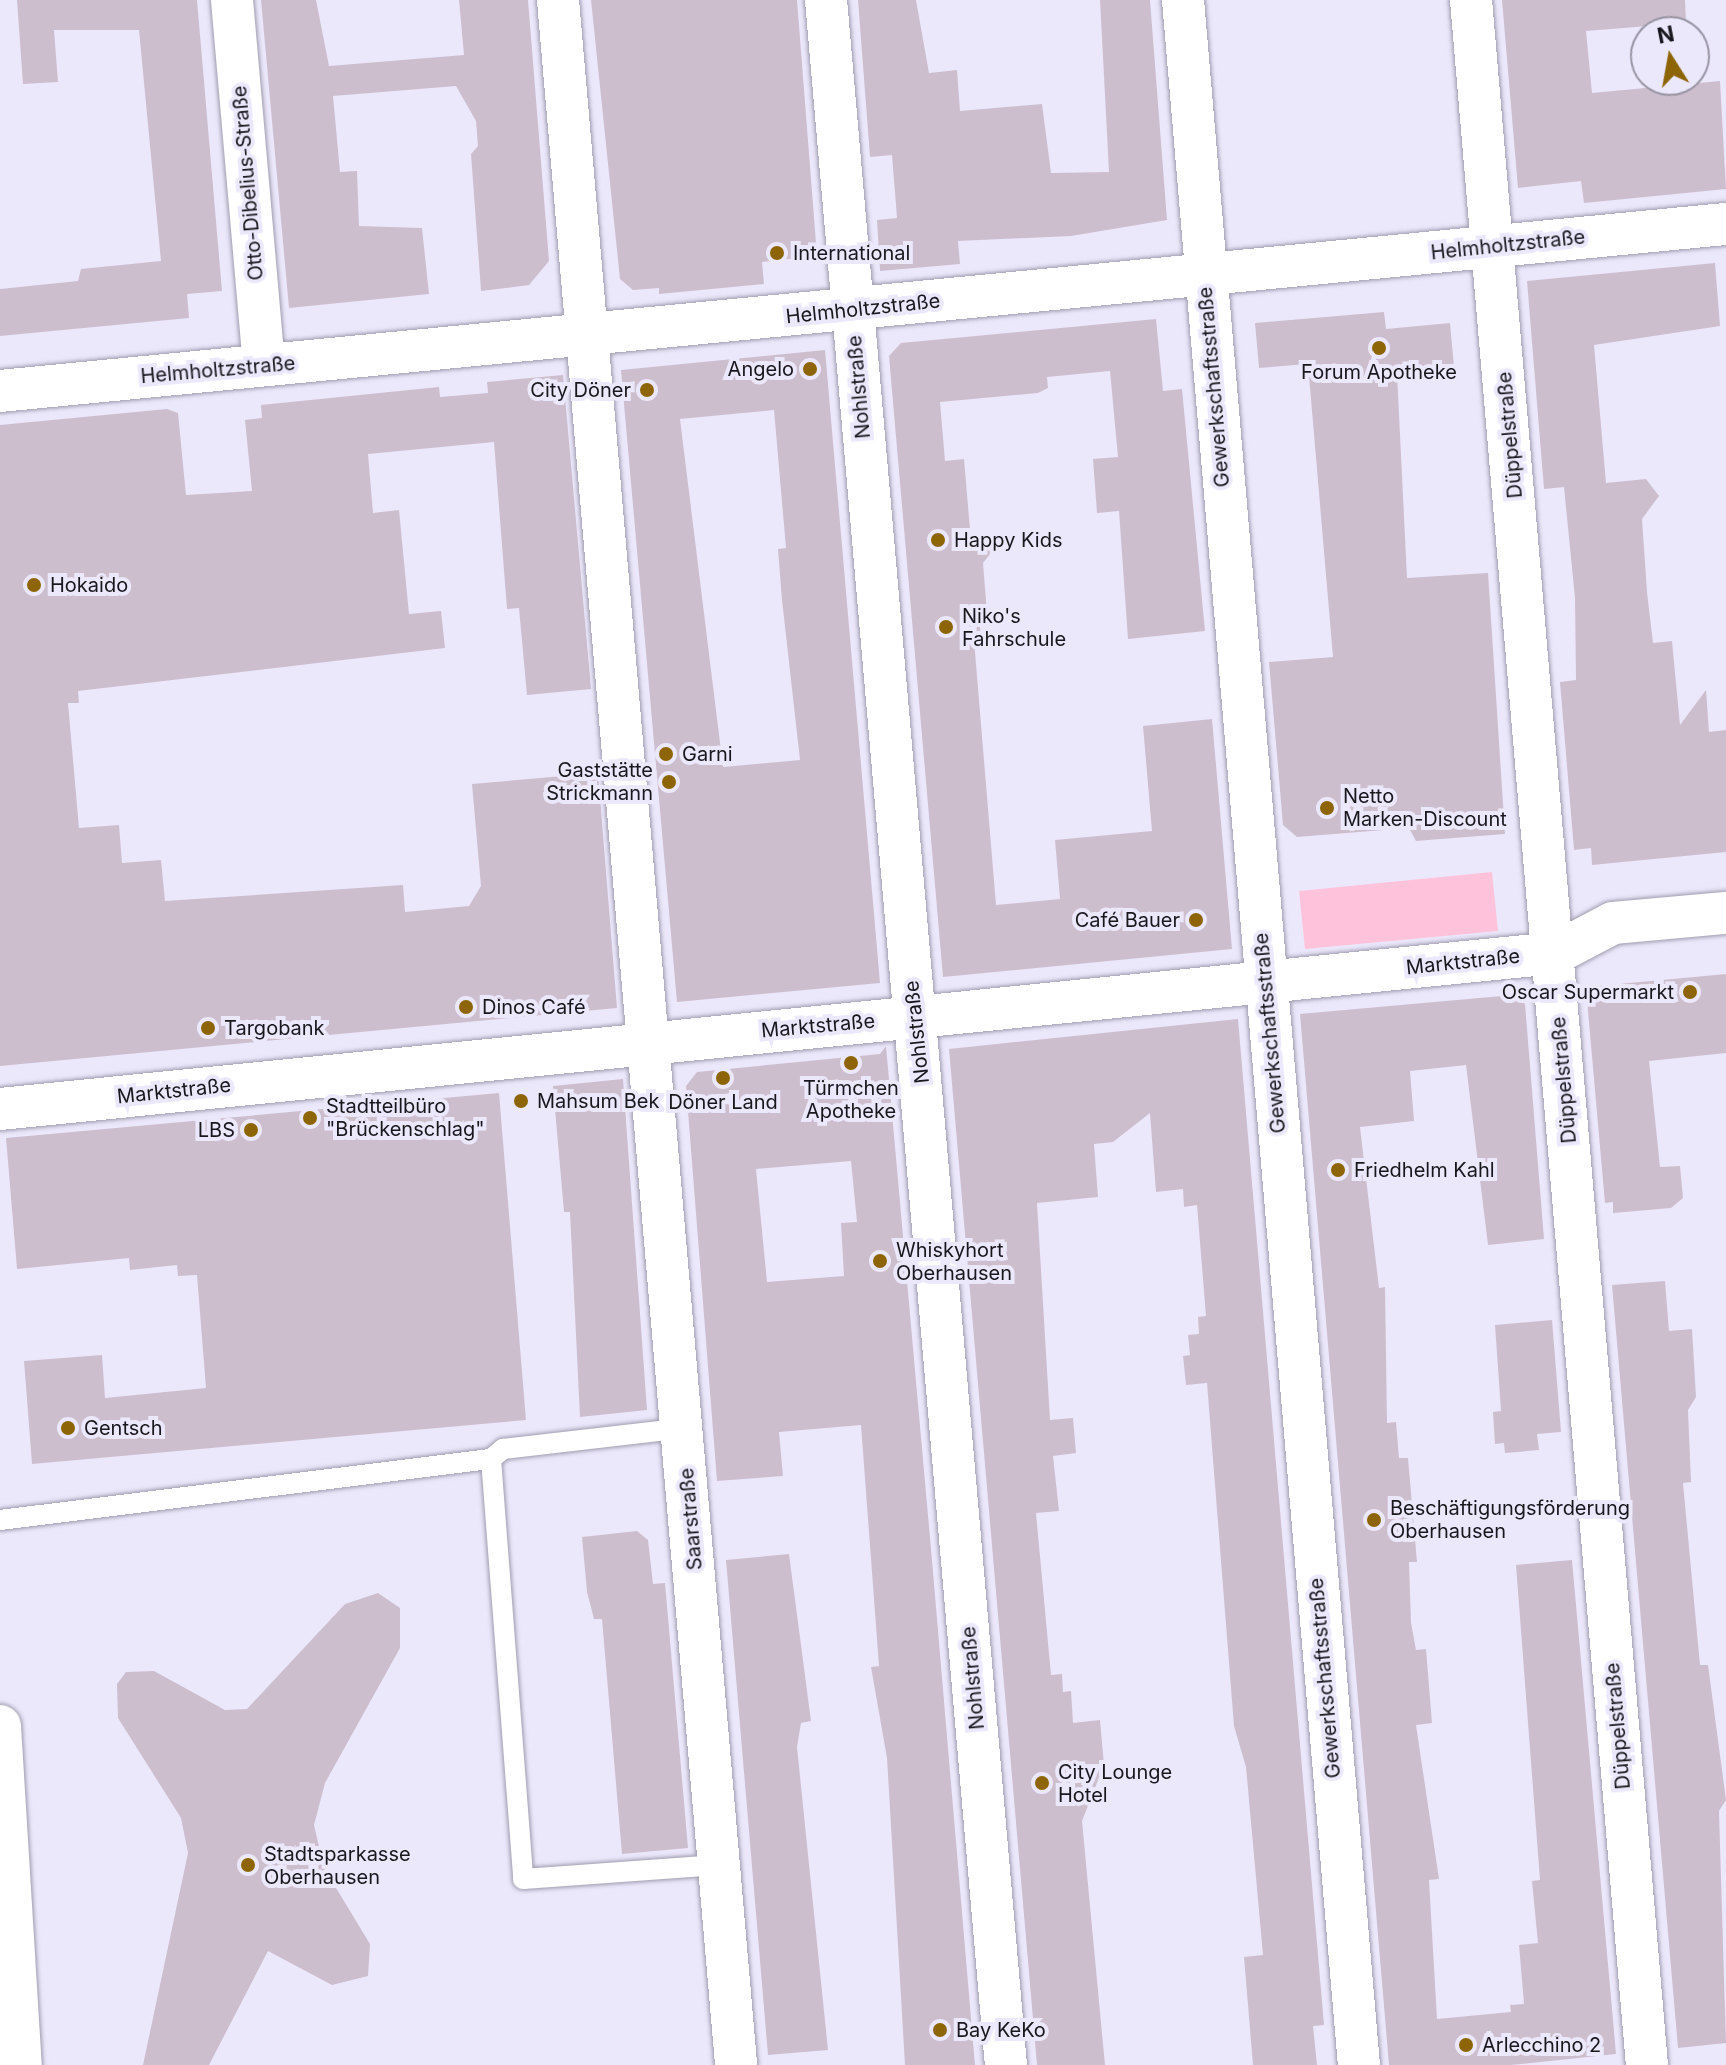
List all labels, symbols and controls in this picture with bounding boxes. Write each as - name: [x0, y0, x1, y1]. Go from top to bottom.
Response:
- north arrow: [1630, 16, 1710, 96]
- text: N: [1655, 20, 1677, 49]
- street label: Otto-Dibelius-Straße: [228, 85, 268, 281]
- street label: Helmholtzstraße: [1430, 225, 1586, 265]
- place label: International: [793, 241, 910, 265]
- marker: International: [768, 244, 786, 262]
- street label: Gewerkschaftsstraße: [1193, 286, 1235, 488]
- street label: Helmholtzstraße: [785, 289, 941, 329]
- street label: Nohlstraße: [843, 334, 875, 440]
- marker: Forum Apotheke: [1370, 339, 1388, 357]
- street label: Helmholtzstraße: [140, 351, 296, 389]
- place label: Angelo: [728, 357, 794, 381]
- marker: Angelo: [801, 360, 819, 378]
- place label: Forum Apotheke: [1301, 360, 1457, 384]
- street label: Düppelstraße: [1493, 371, 1527, 499]
- place label: City Döner: [530, 378, 631, 402]
- marker: City Döner: [638, 381, 656, 399]
- place label: Happy Kids: [954, 528, 1062, 552]
- marker: Happy Kids: [929, 531, 947, 549]
- place label: Hokaido: [50, 573, 128, 597]
- marker: Hokaido: [25, 576, 43, 594]
- place label: Niko's Fahrschule: [962, 604, 1066, 651]
- marker: Niko's Fahrschule: [937, 618, 955, 636]
- place label: Garni: [682, 742, 733, 766]
- marker: Garni: [657, 745, 675, 763]
- place label: Gaststätte Strickmann: [546, 758, 653, 805]
- marker: Gaststätte Strickmann: [660, 773, 678, 791]
- place label: Netto Marken-Discount: [1343, 784, 1507, 831]
- marker: Netto Marken-Discount: [1318, 799, 1336, 817]
- place label: Café Bauer: [1075, 908, 1180, 932]
- marker: Café Bauer: [1187, 911, 1205, 929]
- street label: Gewerkschaftsstraße: [1249, 932, 1291, 1134]
- street label: Marktstraße: [1405, 944, 1521, 980]
- street label: Nohlstraße: [900, 979, 934, 1085]
- place label: Oscar Supermarkt: [1502, 980, 1674, 1004]
- marker: Oscar Supermarkt: [1681, 983, 1699, 1001]
- place label: Dinos Café: [482, 995, 586, 1019]
- marker: Dinos Café: [457, 998, 475, 1016]
- street label: Marktstraße: [760, 1009, 876, 1043]
- place label: Targobank: [224, 1016, 325, 1040]
- street label: Düppelstraße: [1547, 1016, 1581, 1144]
- marker: Targobank: [199, 1019, 217, 1037]
- marker: Türmchen Apotheke: [842, 1054, 860, 1072]
- marker: Döner Land: [714, 1069, 732, 1087]
- street label: Marktstraße: [116, 1073, 232, 1109]
- place label: Türmchen Apotheke: [803, 1076, 899, 1123]
- place label: Mahsum Bek: [537, 1089, 659, 1113]
- place label: Döner Land: [668, 1090, 778, 1114]
- marker: Mahsum Bek: [512, 1092, 530, 1110]
- place label: Stadtteilbüro "Brückenschlag": [326, 1094, 485, 1141]
- marker: Stadtteilbüro "Brückenschlag": [301, 1109, 319, 1127]
- place label: LBS: [198, 1118, 235, 1142]
- marker: LBS: [242, 1121, 260, 1139]
- place label: Friedhelm Kahl: [1354, 1158, 1495, 1182]
- marker: Friedhelm Kahl: [1329, 1161, 1347, 1179]
- place label: Whiskyhort Oberhausen: [896, 1238, 1012, 1285]
- marker: Whiskyhort Oberhausen: [871, 1252, 889, 1270]
- place label: Gentsch: [84, 1416, 163, 1440]
- marker: Gentsch: [59, 1419, 77, 1437]
- street label: Saarstraße: [675, 1467, 707, 1571]
- place label: Beschäftigungsförderung Oberhausen: [1390, 1496, 1630, 1543]
- marker: Beschäftigungsförderung Oberhausen: [1365, 1511, 1383, 1529]
- street label: Gewerkschaftsstraße: [1304, 1577, 1346, 1779]
- street label: Nohlstraße: [957, 1625, 989, 1731]
- street label: Düppelstraße: [1601, 1662, 1635, 1790]
- place label: City Lounge Hotel: [1058, 1760, 1172, 1807]
- marker: City Lounge Hotel: [1033, 1774, 1051, 1792]
- place label: Stadtsparkasse Oberhausen: [264, 1842, 411, 1889]
- marker: Stadtsparkasse Oberhausen: [239, 1856, 257, 1874]
- place label: Bay KeKo: [956, 2018, 1046, 2042]
- marker: Bay KeKo: [931, 2021, 949, 2039]
- place label: Arlecchino 2: [1482, 2033, 1601, 2057]
- marker: Arlecchino 2: [1457, 2036, 1475, 2054]

